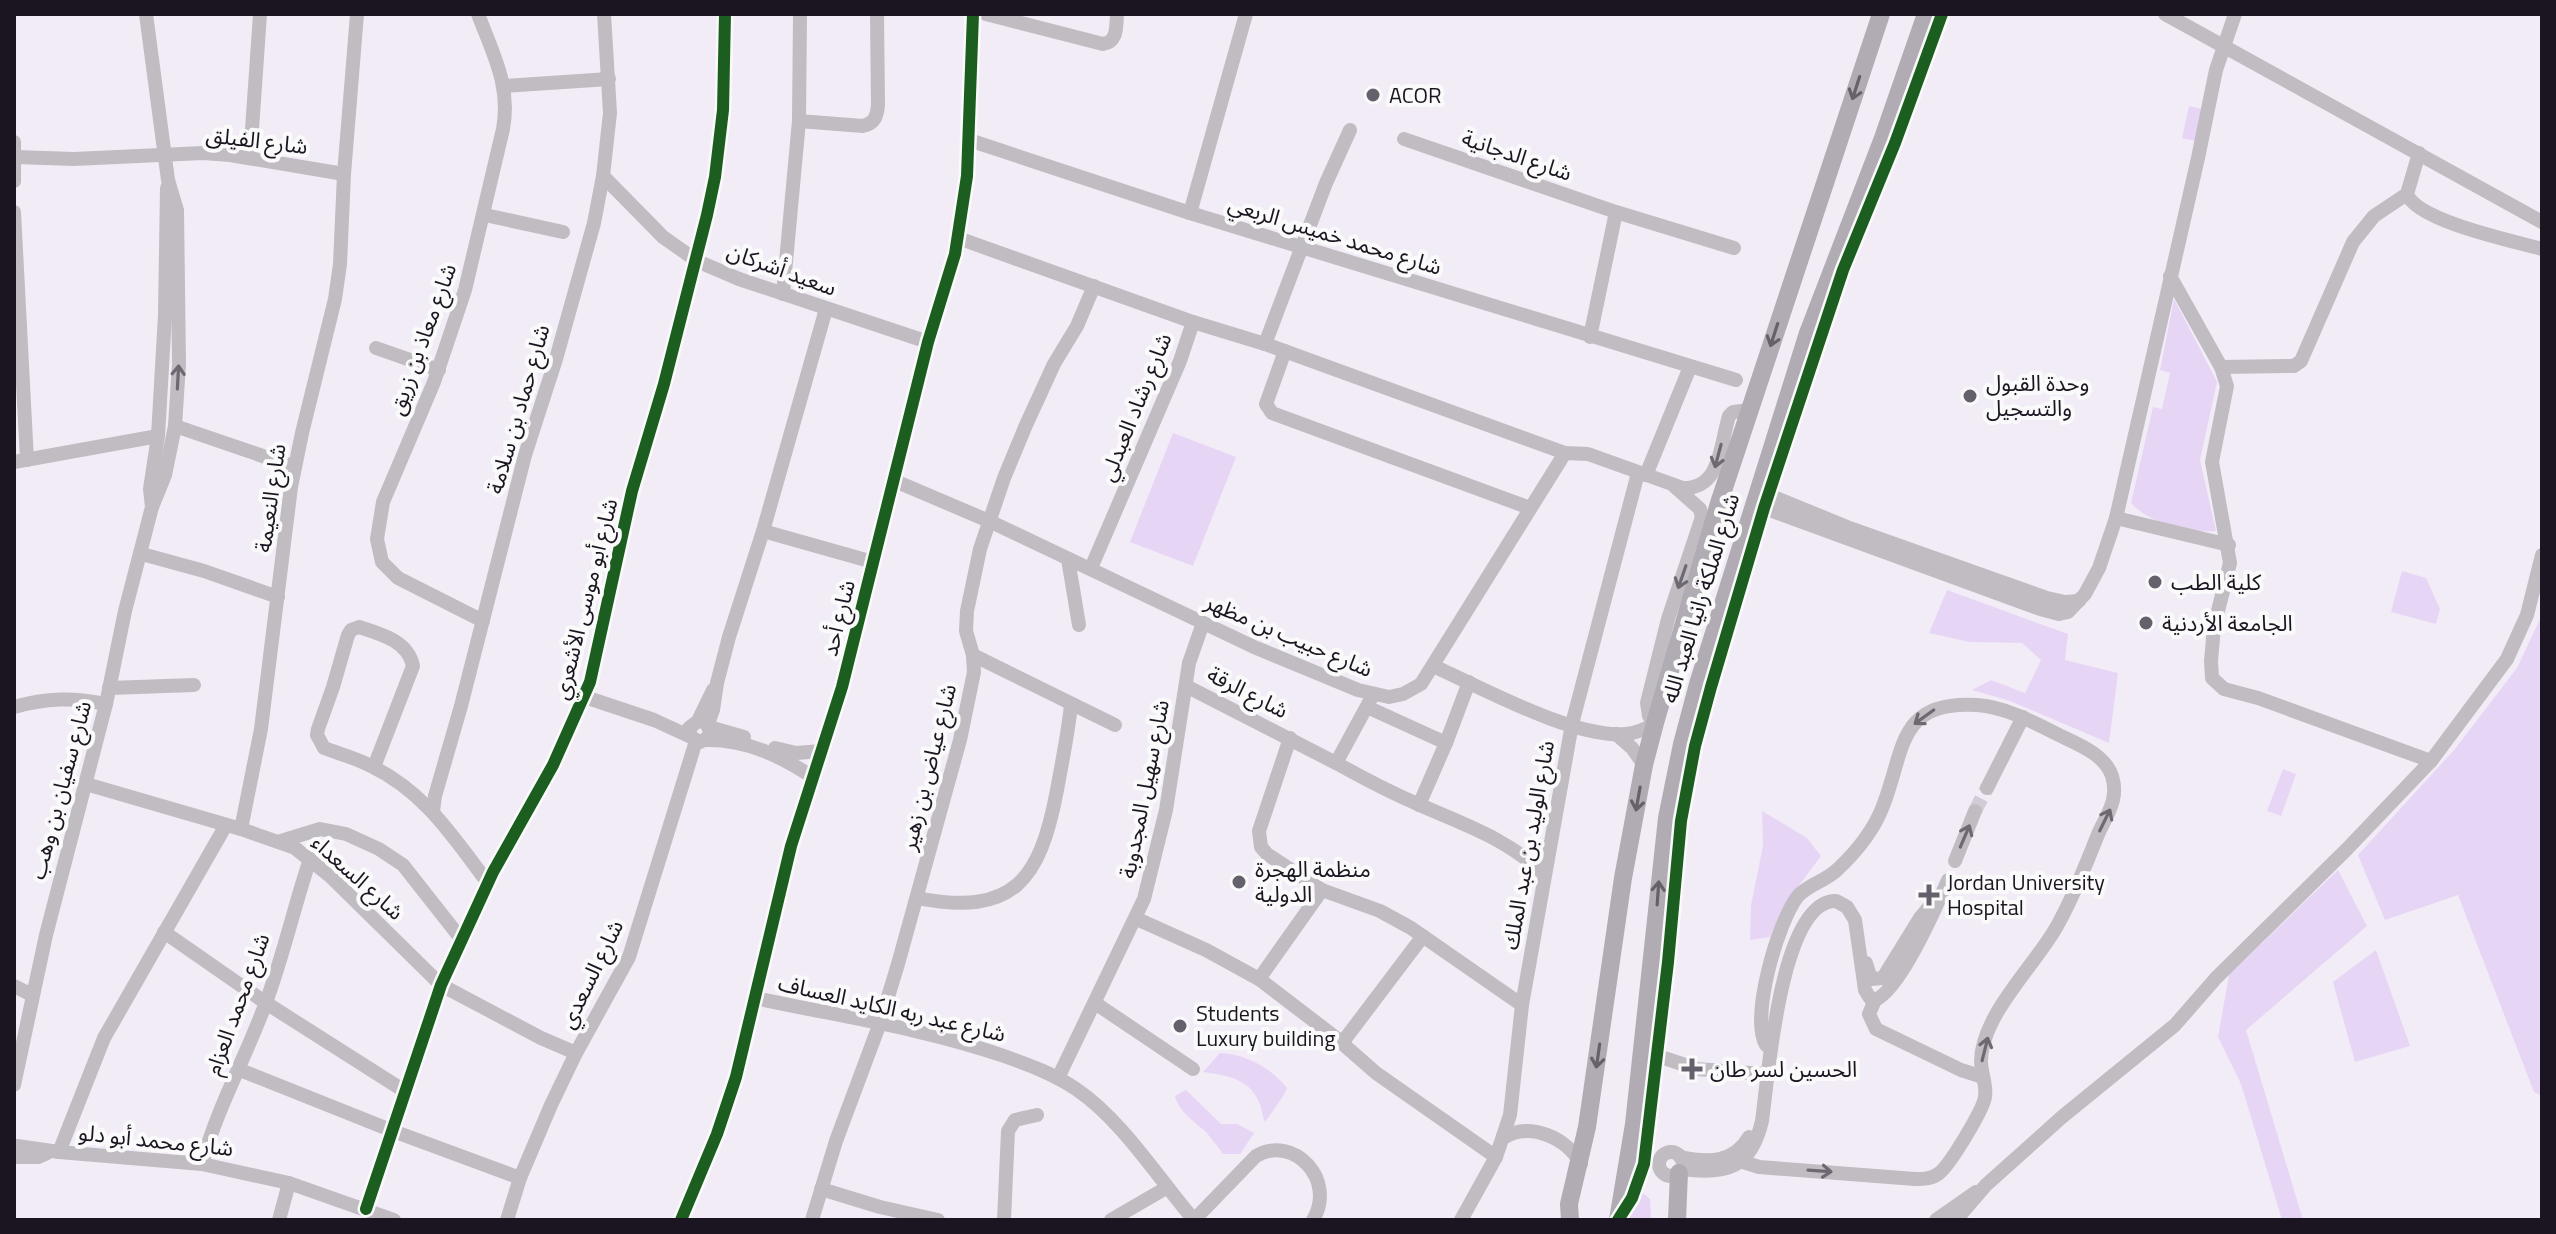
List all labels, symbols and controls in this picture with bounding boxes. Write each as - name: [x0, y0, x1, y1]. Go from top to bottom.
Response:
- one-way arrow: [1848, 75, 1863, 100]
- place label: ACOR: [1389, 78, 1442, 112]
- marker: ACOR: [1364, 86, 1382, 104]
- street label: شارع الفيلق: [204, 117, 310, 163]
- street label: شارع الدجانية: [1457, 120, 1577, 190]
- street label: شارع محمد خميس الربعي: [1224, 186, 1446, 284]
- street label: سعيد أشركان: [723, 233, 841, 305]
- street label: شارع معاذ بن زريق: [379, 258, 465, 420]
- street label: شارع حماد بن سلامة: [478, 320, 558, 498]
- one-way arrow: [1766, 322, 1781, 347]
- street label: شارع رشاد العبدلي: [1090, 328, 1180, 487]
- one-way arrow: [171, 364, 186, 391]
- place label: وحدة القبول والتسجيل: [1986, 366, 2089, 425]
- marker: وحدة القبول والتسجيل: [1961, 387, 1979, 405]
- street label: شارع النعيمة: [246, 442, 294, 554]
- one-way arrow: [1710, 443, 1725, 468]
- street label: شارع الملكة رانيا العبد الله: [1652, 489, 1748, 707]
- street label: شارع أبو موسى الأشعري: [544, 495, 627, 703]
- one-way arrow: [1674, 564, 1689, 589]
- place label: كلية الطب: [2171, 565, 2262, 599]
- marker: كلية الطب: [2146, 573, 2164, 591]
- street label: شارع أحد: [812, 576, 864, 660]
- street label: شارع حبيب بن مظهر: [1199, 584, 1378, 686]
- place label: الجامعة الأردنية: [2162, 606, 2293, 640]
- marker: الجامعة الأردنية: [2137, 614, 2155, 632]
- street label: شارع الرقة: [1201, 657, 1295, 727]
- street label: شارع عياض بن زهير: [891, 680, 965, 855]
- street label: شارع سفيان بن وهب: [20, 697, 100, 883]
- street label: شارع سهيل المجدوبة: [1110, 697, 1178, 881]
- one-way arrow: [1914, 709, 1935, 726]
- street label: شارع الوليد بن عبد الملك: [1493, 738, 1563, 952]
- one-way arrow: [1629, 786, 1644, 811]
- one-way arrow: [2098, 809, 2113, 833]
- one-way arrow: [1959, 824, 1973, 849]
- street label: شارع السعداء: [304, 826, 412, 928]
- place label: منظمة الهجرة الدولية: [1255, 852, 1371, 911]
- place label: Jordan University Hospital: [1947, 865, 2105, 924]
- marker: منظمة الهجرة الدولية: [1230, 873, 1248, 891]
- one-way arrow: [1651, 880, 1666, 907]
- marker: Jordan University Hospital: [1918, 884, 1940, 906]
- street label: شارع السعدي: [550, 914, 632, 1034]
- street label: شارع محمد العزام: [196, 928, 278, 1080]
- street label: شارع عبد ربه الكايد العساف: [775, 965, 1009, 1051]
- place label: Students Luxury building: [1196, 996, 1336, 1055]
- marker: Students Luxury building: [1171, 1017, 1189, 1035]
- one-way arrow: [1978, 1036, 1993, 1062]
- one-way arrow: [1590, 1042, 1605, 1068]
- place label: الحسين لسر طان: [1710, 1052, 1857, 1086]
- marker: الحسين لسر طان: [1681, 1058, 1703, 1080]
- street label: شارع محمد أبو دلو: [77, 1115, 235, 1165]
- one-way arrow: [1806, 1164, 1833, 1179]

